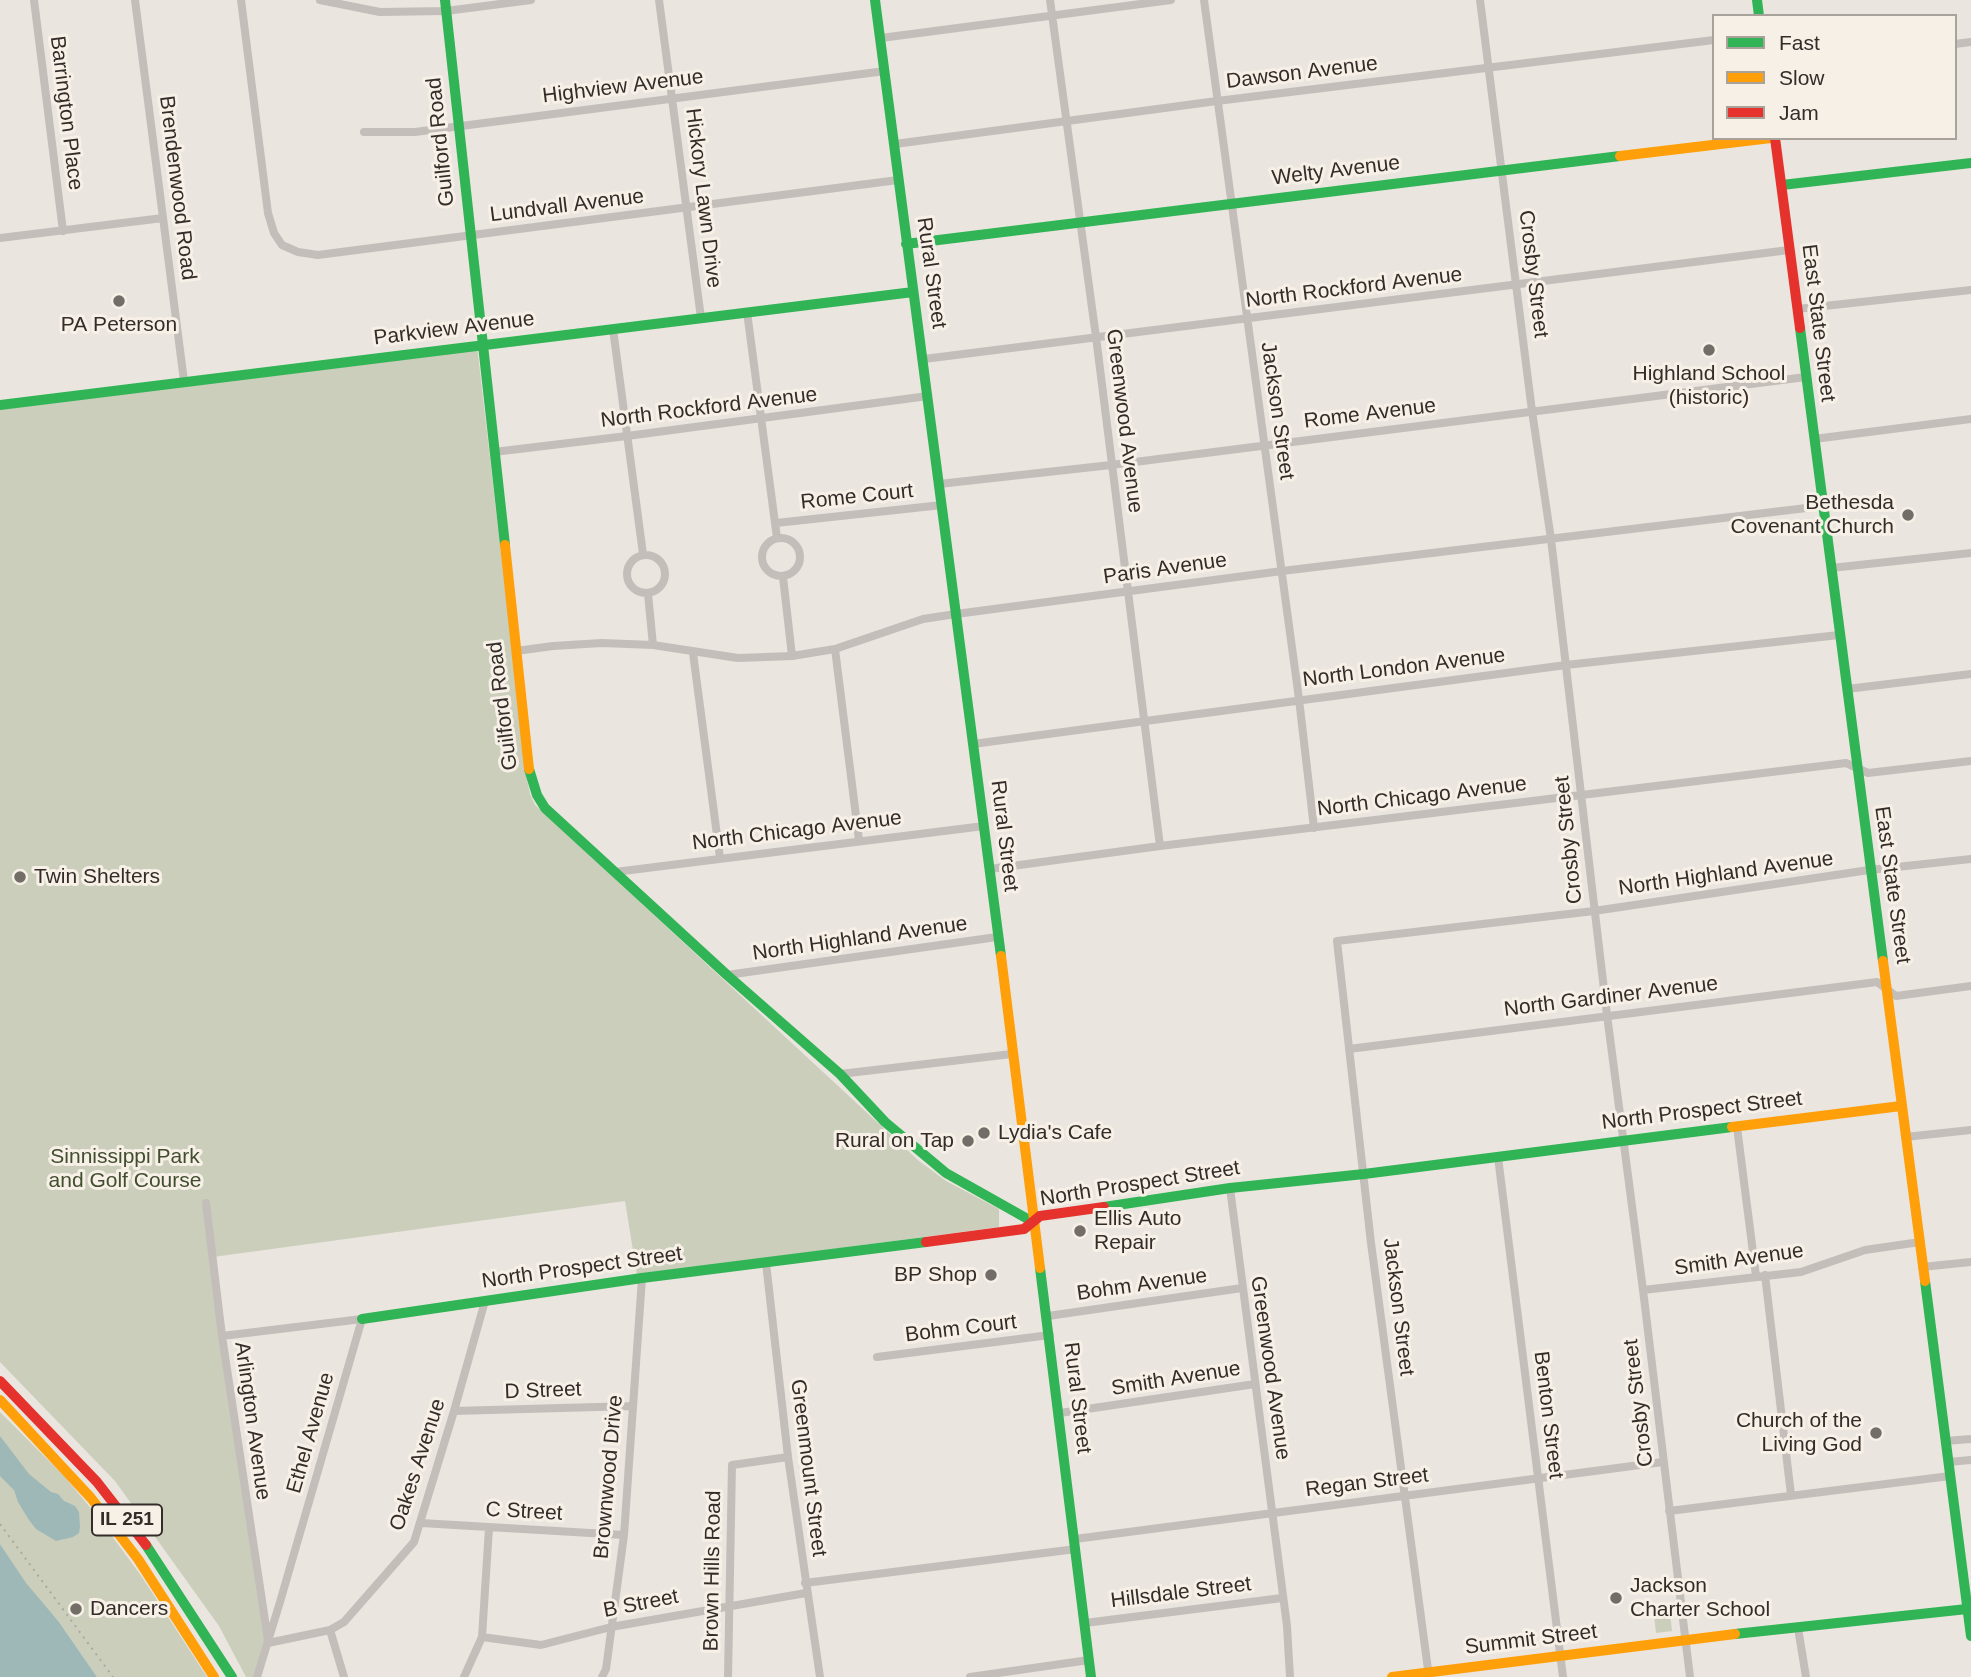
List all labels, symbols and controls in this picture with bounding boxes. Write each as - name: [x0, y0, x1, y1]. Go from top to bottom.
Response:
- legend: [1712, 14, 1957, 140]
- text: Fast: [1779, 31, 1820, 54]
- street label: Barrington Place: [44, 34, 88, 192]
- street label: Dawson Avenue: [1225, 51, 1379, 95]
- street label: Highview Avenue: [541, 65, 705, 109]
- text: Slow: [1779, 66, 1825, 89]
- street label: Guilford Road: [422, 76, 460, 208]
- street label: Brendenwood Road: [153, 94, 201, 282]
- text: Jam: [1779, 101, 1819, 124]
- street label: Hickory Lawn Drive: [679, 107, 727, 289]
- street label: Welty Avenue: [1271, 151, 1401, 191]
- street label: Lundvall Avenue: [489, 184, 645, 228]
- street label: Crosby Street: [1513, 209, 1553, 339]
- street label: Rural Street: [911, 216, 951, 330]
- street label: East State Street: [1796, 243, 1840, 403]
- street label: North Rockford Avenue: [1244, 262, 1464, 314]
- marker: PA Peterson: [111, 293, 127, 309]
- street label: Parkview Avenue: [372, 307, 536, 351]
- place label: PA Peterson: [61, 312, 177, 338]
- street label: Greenwood Avenue: [1100, 328, 1148, 514]
- street label: Jackson Street: [1255, 340, 1299, 482]
- marker: Highland School (historic): [1701, 342, 1717, 358]
- place label: Highland School (historic): [1633, 361, 1785, 411]
- street label: North Rockford Avenue: [599, 382, 819, 434]
- street label: Rome Avenue: [1303, 393, 1437, 435]
- street label: Rome Court: [799, 479, 915, 515]
- place label: Bethesda Covenant Church: [1731, 490, 1894, 540]
- marker: Bethesda Covenant Church: [1900, 507, 1916, 523]
- street label: Paris Avenue: [1102, 548, 1228, 590]
- street label: Guilford Road: [483, 640, 523, 772]
- street label: North London Avenue: [1301, 643, 1507, 693]
- street label: North Chicago Avenue: [1316, 772, 1528, 822]
- street label: Crosby Street: [1550, 775, 1588, 905]
- street label: Rural Street: [985, 779, 1023, 893]
- street label: East State Street: [1868, 805, 1916, 965]
- street label: North Chicago Avenue: [691, 806, 903, 856]
- street label: North Highland Avenue: [1617, 846, 1835, 902]
- place label: Twin Shelters: [34, 864, 160, 890]
- marker: Twin Shelters: [12, 869, 28, 885]
- street label: North Highland Avenue: [751, 911, 969, 967]
- street label: North Gardiner Avenue: [1502, 971, 1720, 1023]
- street label: North Prospect Street: [1600, 1086, 1804, 1136]
- place label: Lydia's Cafe: [998, 1120, 1112, 1146]
- marker: Lydia's Cafe: [976, 1125, 992, 1141]
- place label: Rural on Tap: [835, 1128, 954, 1154]
- marker: Rural on Tap: [960, 1133, 976, 1149]
- park label: Sinnissippi Park and Golf Course: [49, 1144, 201, 1194]
- street label: North Prospect Street: [1038, 1156, 1242, 1212]
- place label: Ellis Auto Repair: [1094, 1206, 1182, 1256]
- marker: Ellis Auto Repair: [1072, 1223, 1088, 1239]
- street label: Jackson Street: [1377, 1237, 1419, 1377]
- street label: Smith Avenue: [1673, 1238, 1805, 1282]
- street label: North Prospect Street: [480, 1241, 684, 1295]
- place label: BP Shop: [894, 1262, 977, 1288]
- street label: Bohm Avenue: [1075, 1263, 1209, 1307]
- marker: BP Shop: [983, 1267, 999, 1283]
- street label: Greenwood Avenue: [1245, 1275, 1295, 1461]
- street label: Bohm Court: [904, 1310, 1018, 1348]
- street label: Crosby Street: [1619, 1338, 1659, 1468]
- street label: Arlington Avenue: [228, 1340, 276, 1502]
- street label: Rural Street: [1058, 1341, 1096, 1455]
- street label: Benton Street: [1528, 1350, 1568, 1480]
- street label: Smith Avenue: [1110, 1356, 1242, 1402]
- street label: Ethel Avenue: [282, 1370, 340, 1496]
- street label: D Street: [504, 1377, 582, 1405]
- street label: Greenmount Street: [785, 1378, 831, 1558]
- street label: Brownwood Drive: [589, 1394, 629, 1560]
- street label: Oakes Avenue: [385, 1396, 451, 1534]
- place label: Church of the Living God: [1736, 1408, 1862, 1458]
- marker: Church of the Living God: [1868, 1425, 1884, 1441]
- street label: Regan Street: [1304, 1463, 1430, 1503]
- street label: Brown Hills Road: [699, 1490, 727, 1652]
- street label: C Street: [485, 1497, 563, 1527]
- road number: IL 251: [92, 1504, 162, 1536]
- street label: Hillsdale Street: [1109, 1572, 1253, 1614]
- place label: Jackson Charter School: [1630, 1573, 1770, 1623]
- street label: B Street: [601, 1584, 681, 1624]
- marker: Jackson Charter School: [1608, 1590, 1624, 1606]
- place label: Dancers: [90, 1596, 168, 1622]
- marker: Dancers: [68, 1601, 84, 1617]
- street label: Summit Street: [1463, 1619, 1599, 1661]

